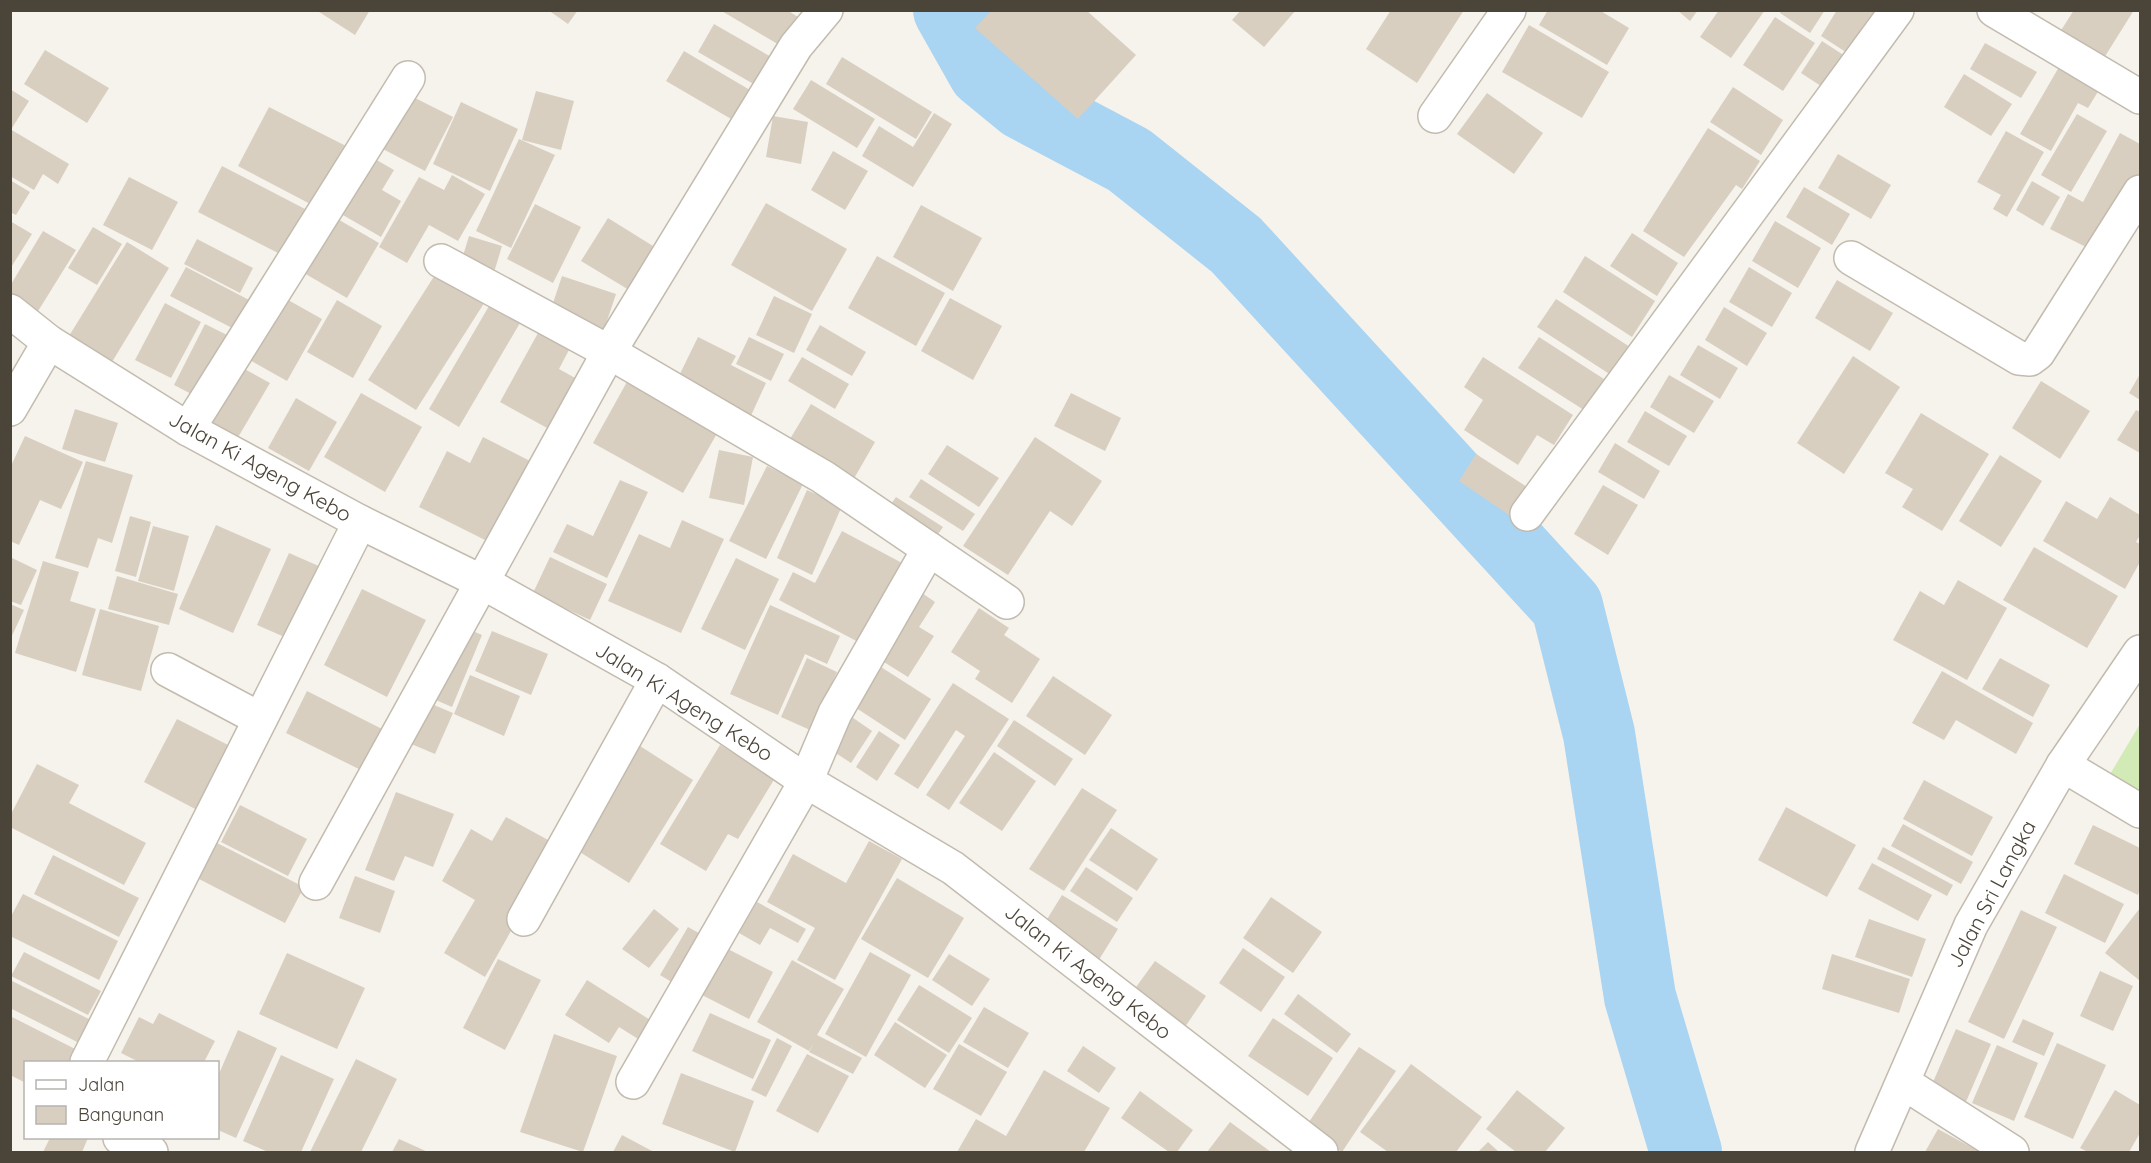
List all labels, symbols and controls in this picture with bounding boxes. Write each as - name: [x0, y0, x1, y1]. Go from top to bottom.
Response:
- street label: Jalan Ki Ageng Kebo: [165, 405, 356, 527]
- street label: Jalan Ki Ageng Kebo: [591, 636, 778, 766]
- street label: Jalan Sri Langka: [1941, 815, 2041, 972]
- street label: Jalan Ki Ageng Kebo: [1000, 898, 1177, 1044]
- legend: [24, 1061, 219, 1139]
- text: Jalan: [78, 1073, 125, 1096]
- text: Bangunan: [78, 1103, 164, 1126]

